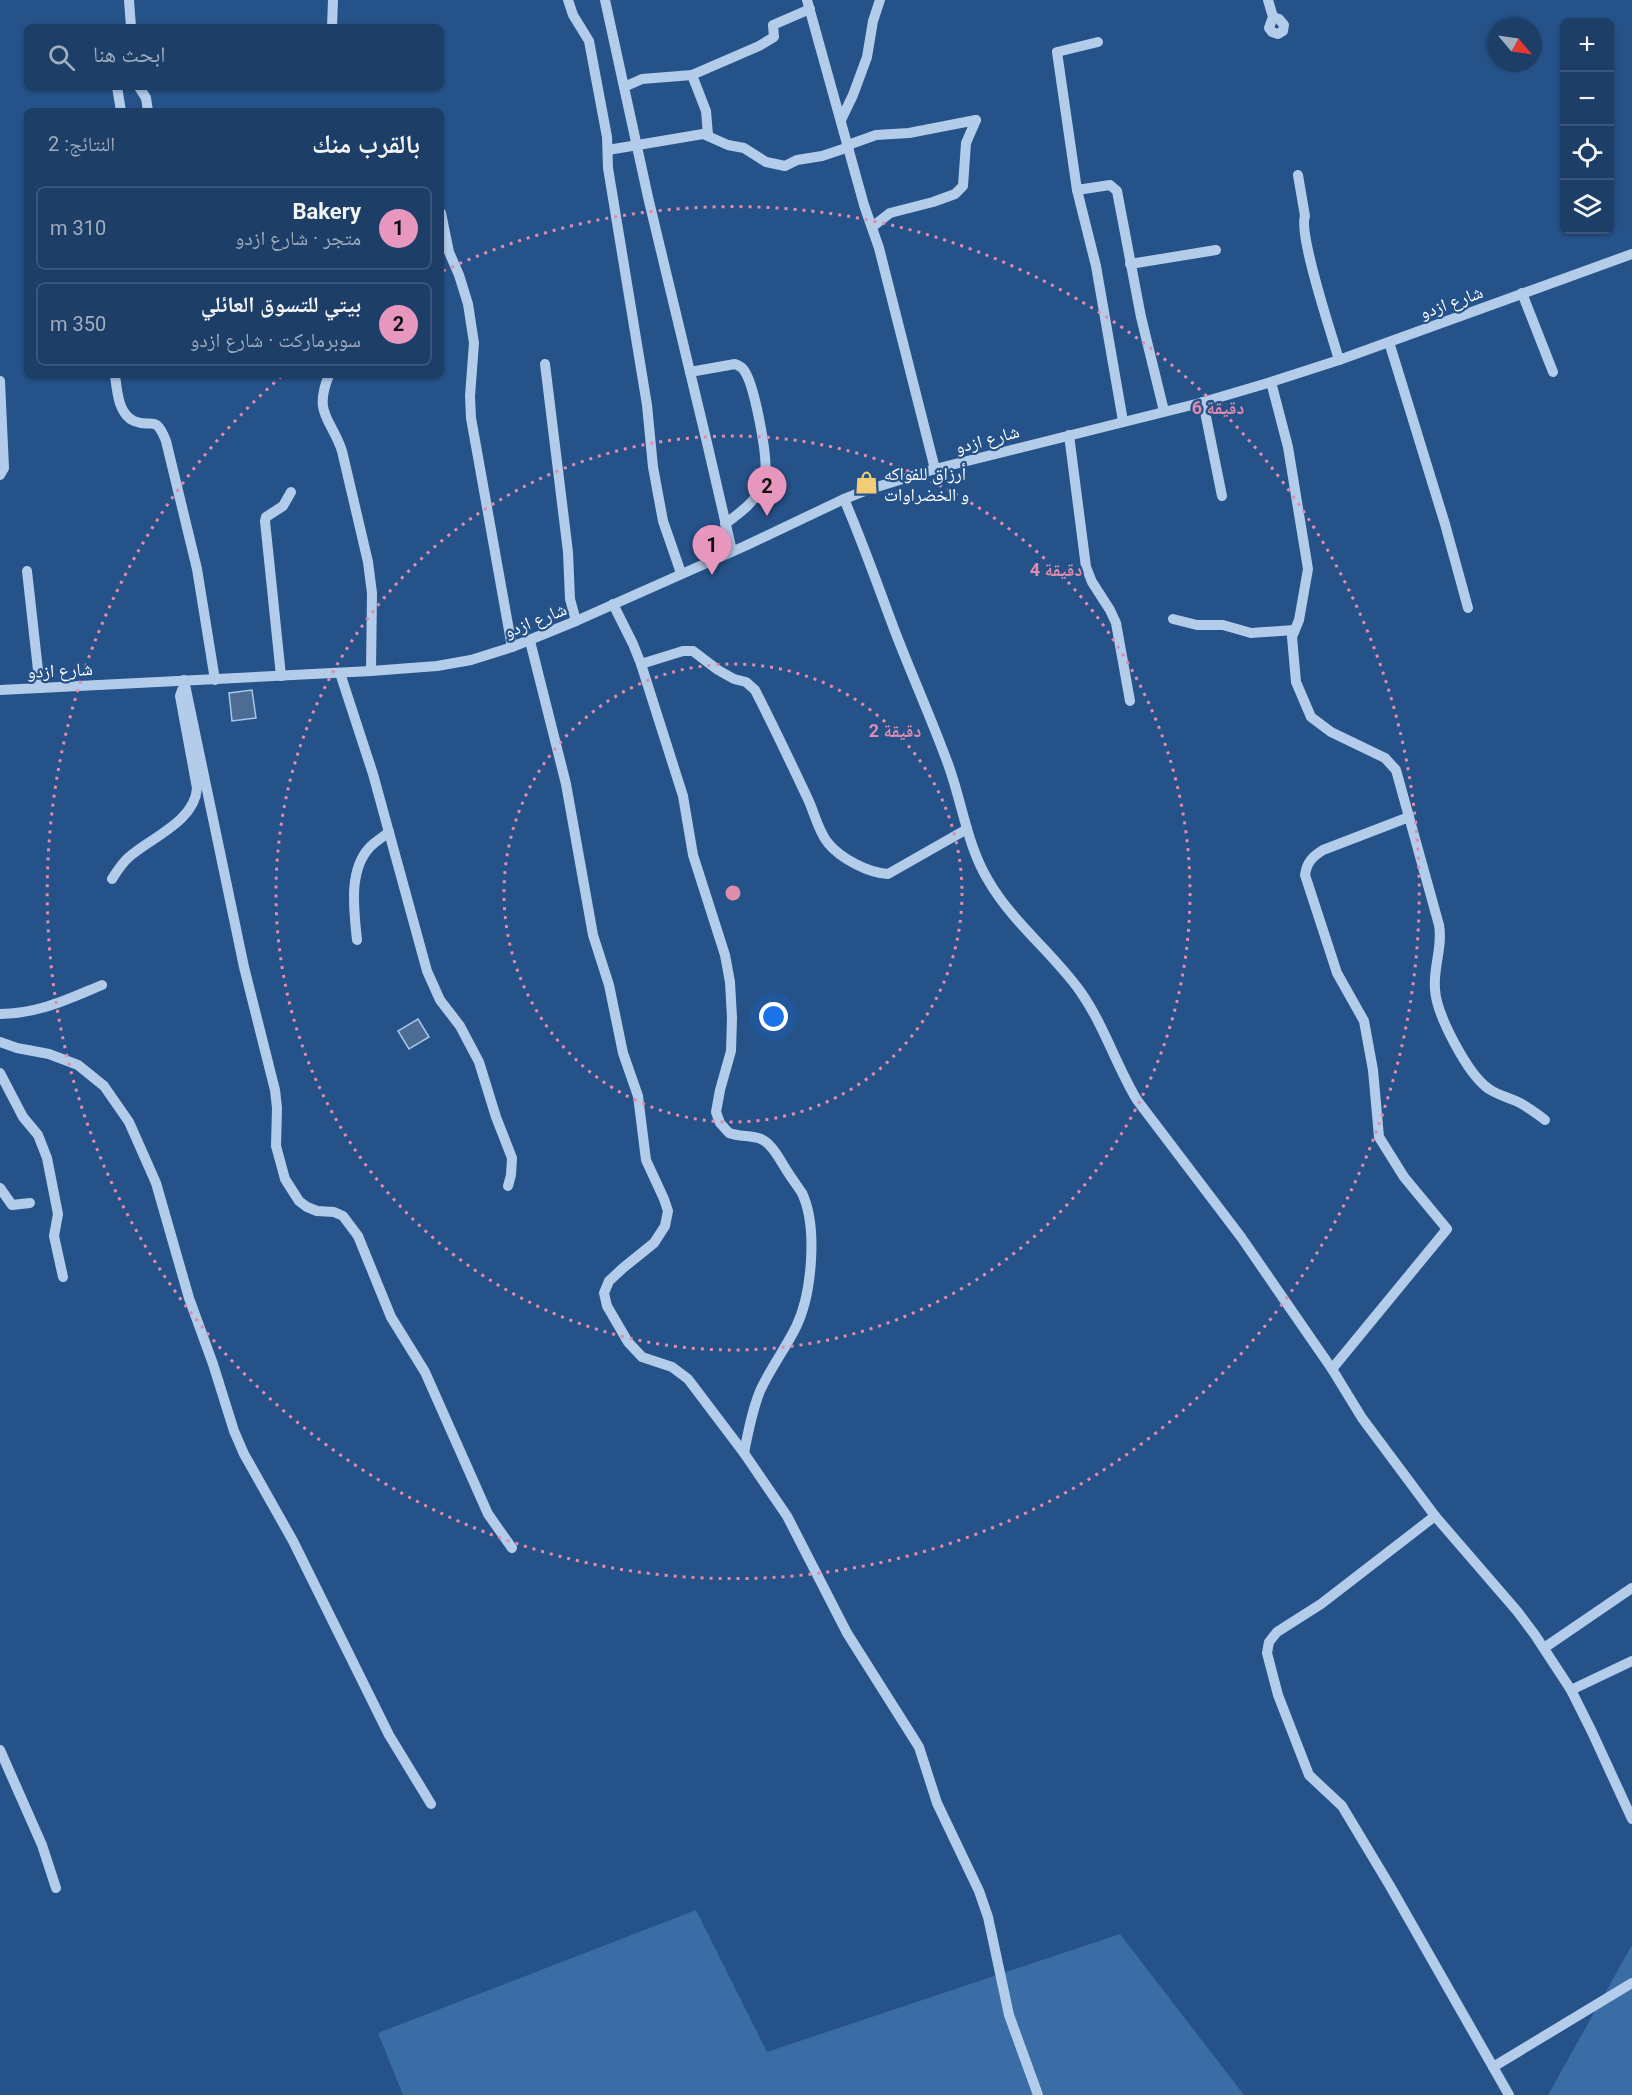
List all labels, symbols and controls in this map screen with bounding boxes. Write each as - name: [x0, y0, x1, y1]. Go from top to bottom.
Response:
- north arrow: [1488, 18, 1542, 72]
- map controls: [1560, 18, 1614, 234]
- button: +: [1560, 18, 1614, 72]
- search box: [24, 24, 444, 90]
- icon: search: [45, 41, 78, 74]
- text: ابحث هنا: [93, 42, 166, 67]
- button: −: [1560, 72, 1614, 126]
- button: locate: [1560, 126, 1614, 180]
- text: بالقرب منك: [312, 129, 420, 159]
- text: النتائج: 2: [48, 132, 115, 156]
- button: layers: [1560, 180, 1614, 234]
- text: Bakery: [292, 199, 361, 224]
- text: 310 m: [50, 216, 106, 240]
- text: 1: [393, 216, 404, 240]
- text: متجر · شارع ازدو: [235, 226, 361, 250]
- street label: شارع ازدو: [1416, 281, 1486, 324]
- text: بيتي للتسوق العائلي: [201, 292, 361, 317]
- text: 350 m: [50, 312, 106, 336]
- text: 2: [393, 312, 404, 336]
- text: سوبرماركت · شارع ازدو: [190, 328, 361, 352]
- text: 6 دقيقة: [1192, 397, 1244, 418]
- street label: شارع ازدو: [953, 420, 1022, 459]
- place label: أرزاق للفواكه و الخضراوات: [884, 463, 969, 505]
- pin: 2: [748, 466, 786, 516]
- shop icon: أرزاق للفواكه و الخضراوات: [853, 470, 879, 496]
- pin: 1: [692, 526, 732, 575]
- text: 4 دقيقة: [1030, 559, 1082, 580]
- street label: شارع ازدو: [501, 598, 570, 643]
- street label: شارع ازدو: [27, 658, 93, 683]
- text: 2 دقيقة: [869, 720, 921, 741]
- centre of rings: [723, 883, 743, 903]
- your location: [759, 1002, 788, 1031]

